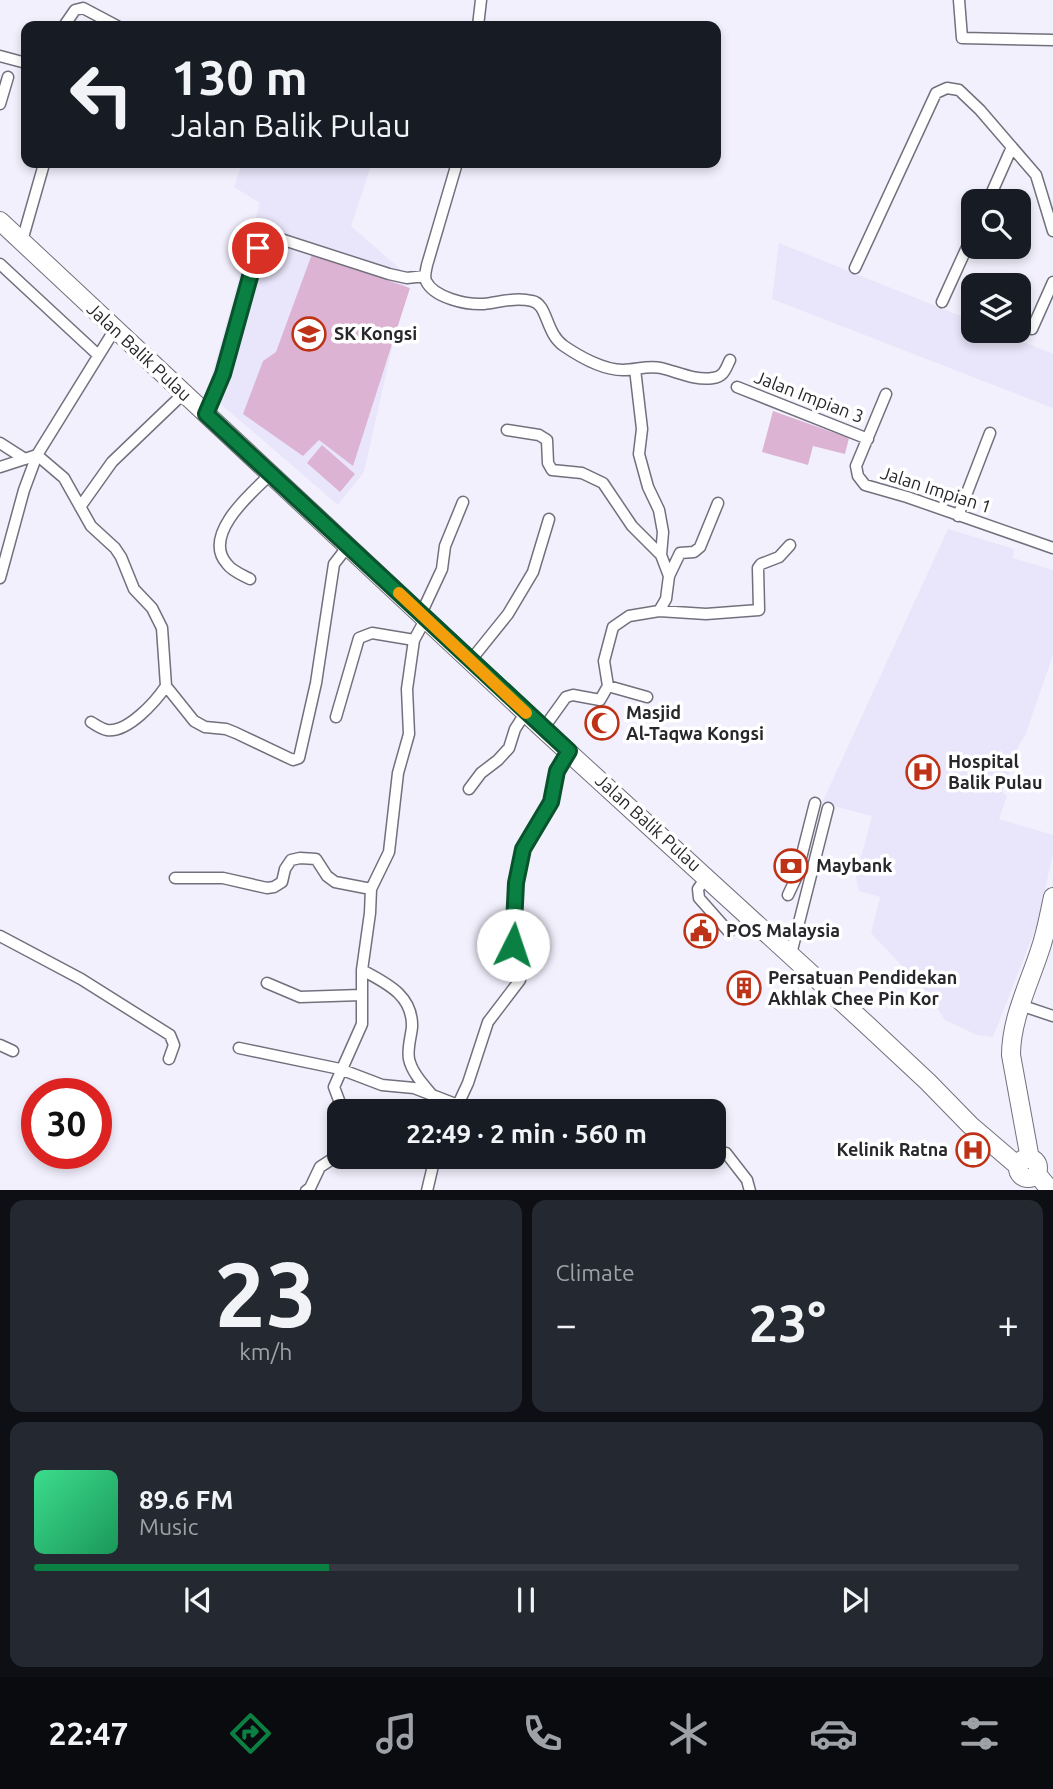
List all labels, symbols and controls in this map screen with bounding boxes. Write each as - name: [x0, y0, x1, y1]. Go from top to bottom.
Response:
- icon: left: [56, 49, 147, 140]
- text: 130 m: [171, 49, 308, 104]
- text: Jalan Balik Pulau: [171, 107, 411, 143]
- map controls: [961, 189, 1031, 343]
- button: search: [961, 189, 1031, 259]
- pin: [228, 218, 288, 278]
- icon: arrive: [239, 229, 277, 267]
- button: layers: [961, 273, 1031, 343]
- street label: Jalan Balik Pulau: [84, 298, 196, 405]
- school or university icon: SK Kongsi: [290, 315, 328, 353]
- place label: SK Kongsi: [334, 323, 417, 343]
- street label: Jalan Impian 3: [752, 366, 867, 426]
- street label: Jalan Impian 1: [878, 462, 994, 516]
- place label: Masjid Al-Taqwa Kongsi: [626, 702, 764, 743]
- mosque icon: Masjid Al-Taqwa Kongsi: [583, 704, 621, 742]
- place label: Hospital Balik Pulau: [948, 751, 1042, 792]
- hospital icon: Hospital Balik Pulau: [904, 753, 942, 791]
- street label: Jalan Balik Pulau: [592, 770, 705, 875]
- bank icon: Maybank: [772, 847, 810, 885]
- place label: Maybank: [816, 855, 892, 875]
- position arrow: [476, 908, 550, 982]
- public building icon: POS Malaysia: [682, 912, 720, 950]
- place label: POS Malaysia: [726, 920, 840, 940]
- place label: Persatuan Pendidekan Akhlak Chee Pin Kor: [768, 967, 957, 1008]
- building icon: Persatuan Pendidekan Akhlak Chee Pin Kor: [725, 969, 763, 1007]
- speed limit sign: 30: [21, 1078, 112, 1169]
- text: 22:49 · 2 min · 560 m: [406, 1119, 647, 1148]
- hospital icon: Kelinik Ratna: [954, 1131, 992, 1169]
- place label: Kelinik Ratna: [837, 1139, 948, 1159]
- text: 23: [214, 1242, 317, 1344]
- text: Climate: [556, 1260, 635, 1285]
- text: 23°: [749, 1294, 826, 1352]
- text: −: [556, 1303, 577, 1345]
- text: +: [998, 1303, 1019, 1345]
- text: km/h: [239, 1339, 292, 1364]
- text: 89.6 FM: [139, 1485, 233, 1514]
- text: Music: [139, 1514, 198, 1539]
- icon: previous: [179, 1581, 217, 1619]
- icon: pause: [507, 1581, 545, 1619]
- icon: next: [836, 1581, 874, 1619]
- icon: directions: [226, 1709, 275, 1758]
- icon: music: [372, 1709, 421, 1758]
- icon: phone: [518, 1709, 567, 1758]
- icon: climate: [664, 1709, 713, 1758]
- icon: car: [809, 1709, 858, 1758]
- icon: filters: [955, 1709, 1004, 1758]
- text: 22:47: [48, 1715, 129, 1751]

